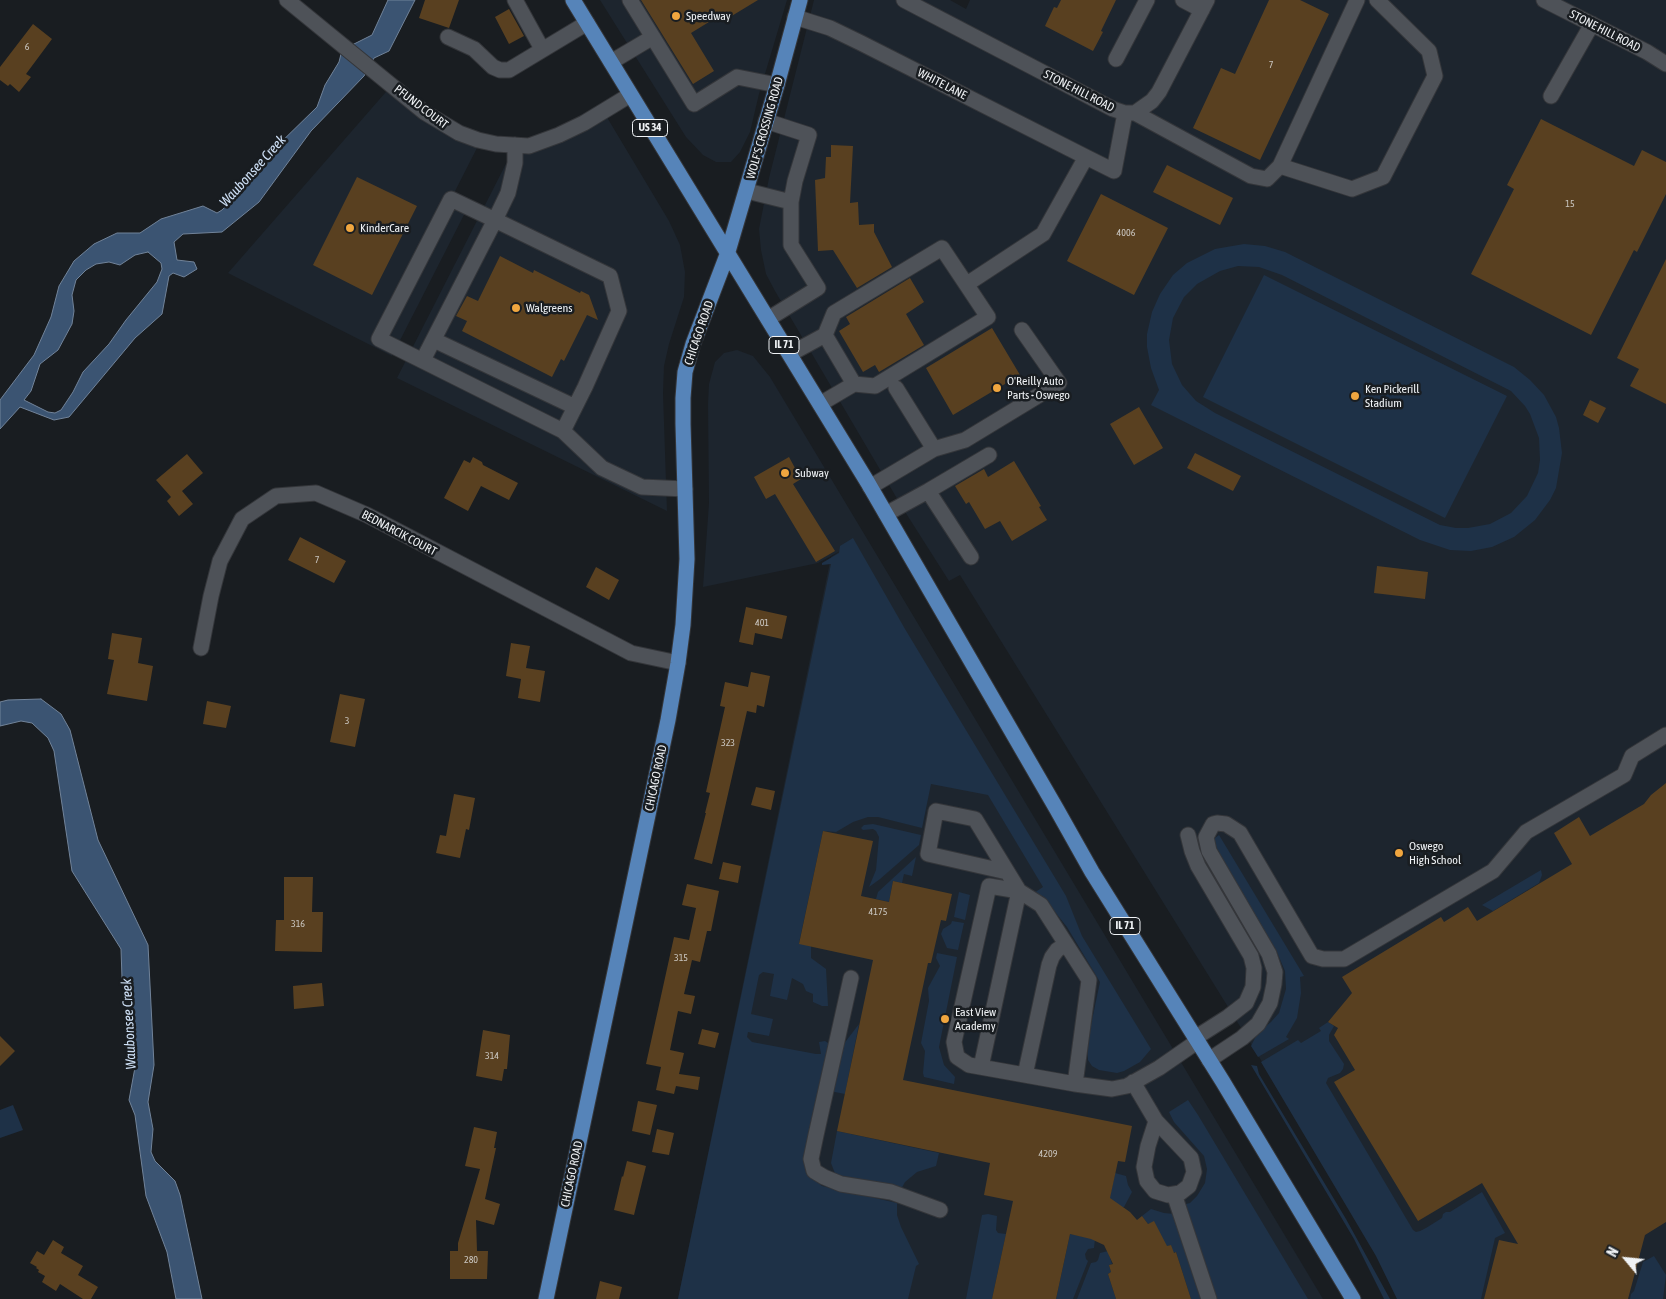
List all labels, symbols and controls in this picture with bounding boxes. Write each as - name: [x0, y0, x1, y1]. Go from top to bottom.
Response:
- street label: STONE HILL ROAD: [1567, 7, 1643, 55]
- place label: Speedway: [686, 9, 731, 23]
- marker: Speedway: [670, 10, 682, 22]
- house number: 6: [25, 41, 29, 53]
- house number: 7: [1269, 59, 1273, 71]
- street label: WHITE LANE: [915, 65, 969, 103]
- street label: STONE HILL ROAD: [1041, 67, 1117, 115]
- street label: WOLF'S CROSSING ROAD: [744, 75, 786, 181]
- street label: PFUND COURT: [391, 82, 451, 132]
- road number: US 34: [632, 120, 668, 136]
- water label: Waubonsee Creek: [216, 132, 290, 210]
- house number: 15: [1565, 198, 1575, 210]
- place label: KinderCare: [360, 221, 409, 235]
- marker: KinderCare: [344, 222, 356, 234]
- house number: 4006: [1117, 227, 1135, 239]
- street label: CHICAGO ROAD: [681, 299, 717, 367]
- place label: Walgreens: [526, 301, 573, 315]
- marker: Walgreens: [510, 302, 522, 314]
- road number: IL 71: [769, 336, 799, 354]
- place label: O'Reilly Auto Parts - Oswego: [1007, 374, 1070, 402]
- marker: O'Reilly Auto Parts - Oswego: [991, 382, 1003, 394]
- place label: Ken Pickerill Stadium: [1365, 382, 1420, 410]
- marker: Ken Pickerill Stadium: [1349, 390, 1361, 402]
- place label: Subway: [795, 466, 829, 480]
- marker: Subway: [779, 467, 791, 479]
- street label: BEDNARCIK COURT: [359, 507, 439, 559]
- house number: 7: [315, 554, 319, 566]
- house number: 401: [755, 617, 769, 629]
- house number: 3: [345, 715, 349, 727]
- house number: 323: [721, 737, 735, 749]
- street label: CHICAGO ROAD: [642, 744, 670, 812]
- place label: Oswego High School: [1409, 839, 1461, 867]
- marker: Oswego High School: [1393, 847, 1405, 859]
- house number: 4175: [869, 906, 887, 918]
- house number: 316: [291, 918, 305, 930]
- road number: IL 71: [1110, 918, 1140, 934]
- house number: 315: [674, 952, 688, 964]
- water label: Waubonsee Creek: [118, 978, 140, 1070]
- place label: East View Academy: [955, 1005, 996, 1033]
- marker: East View Academy: [939, 1013, 951, 1025]
- house number: 314: [485, 1050, 499, 1062]
- street label: CHICAGO ROAD: [558, 1140, 586, 1208]
- house number: 4209: [1039, 1148, 1057, 1160]
- north arrow: [1601, 1234, 1651, 1284]
- text: N: [1604, 1245, 1622, 1259]
- house number: 280: [464, 1254, 478, 1266]

